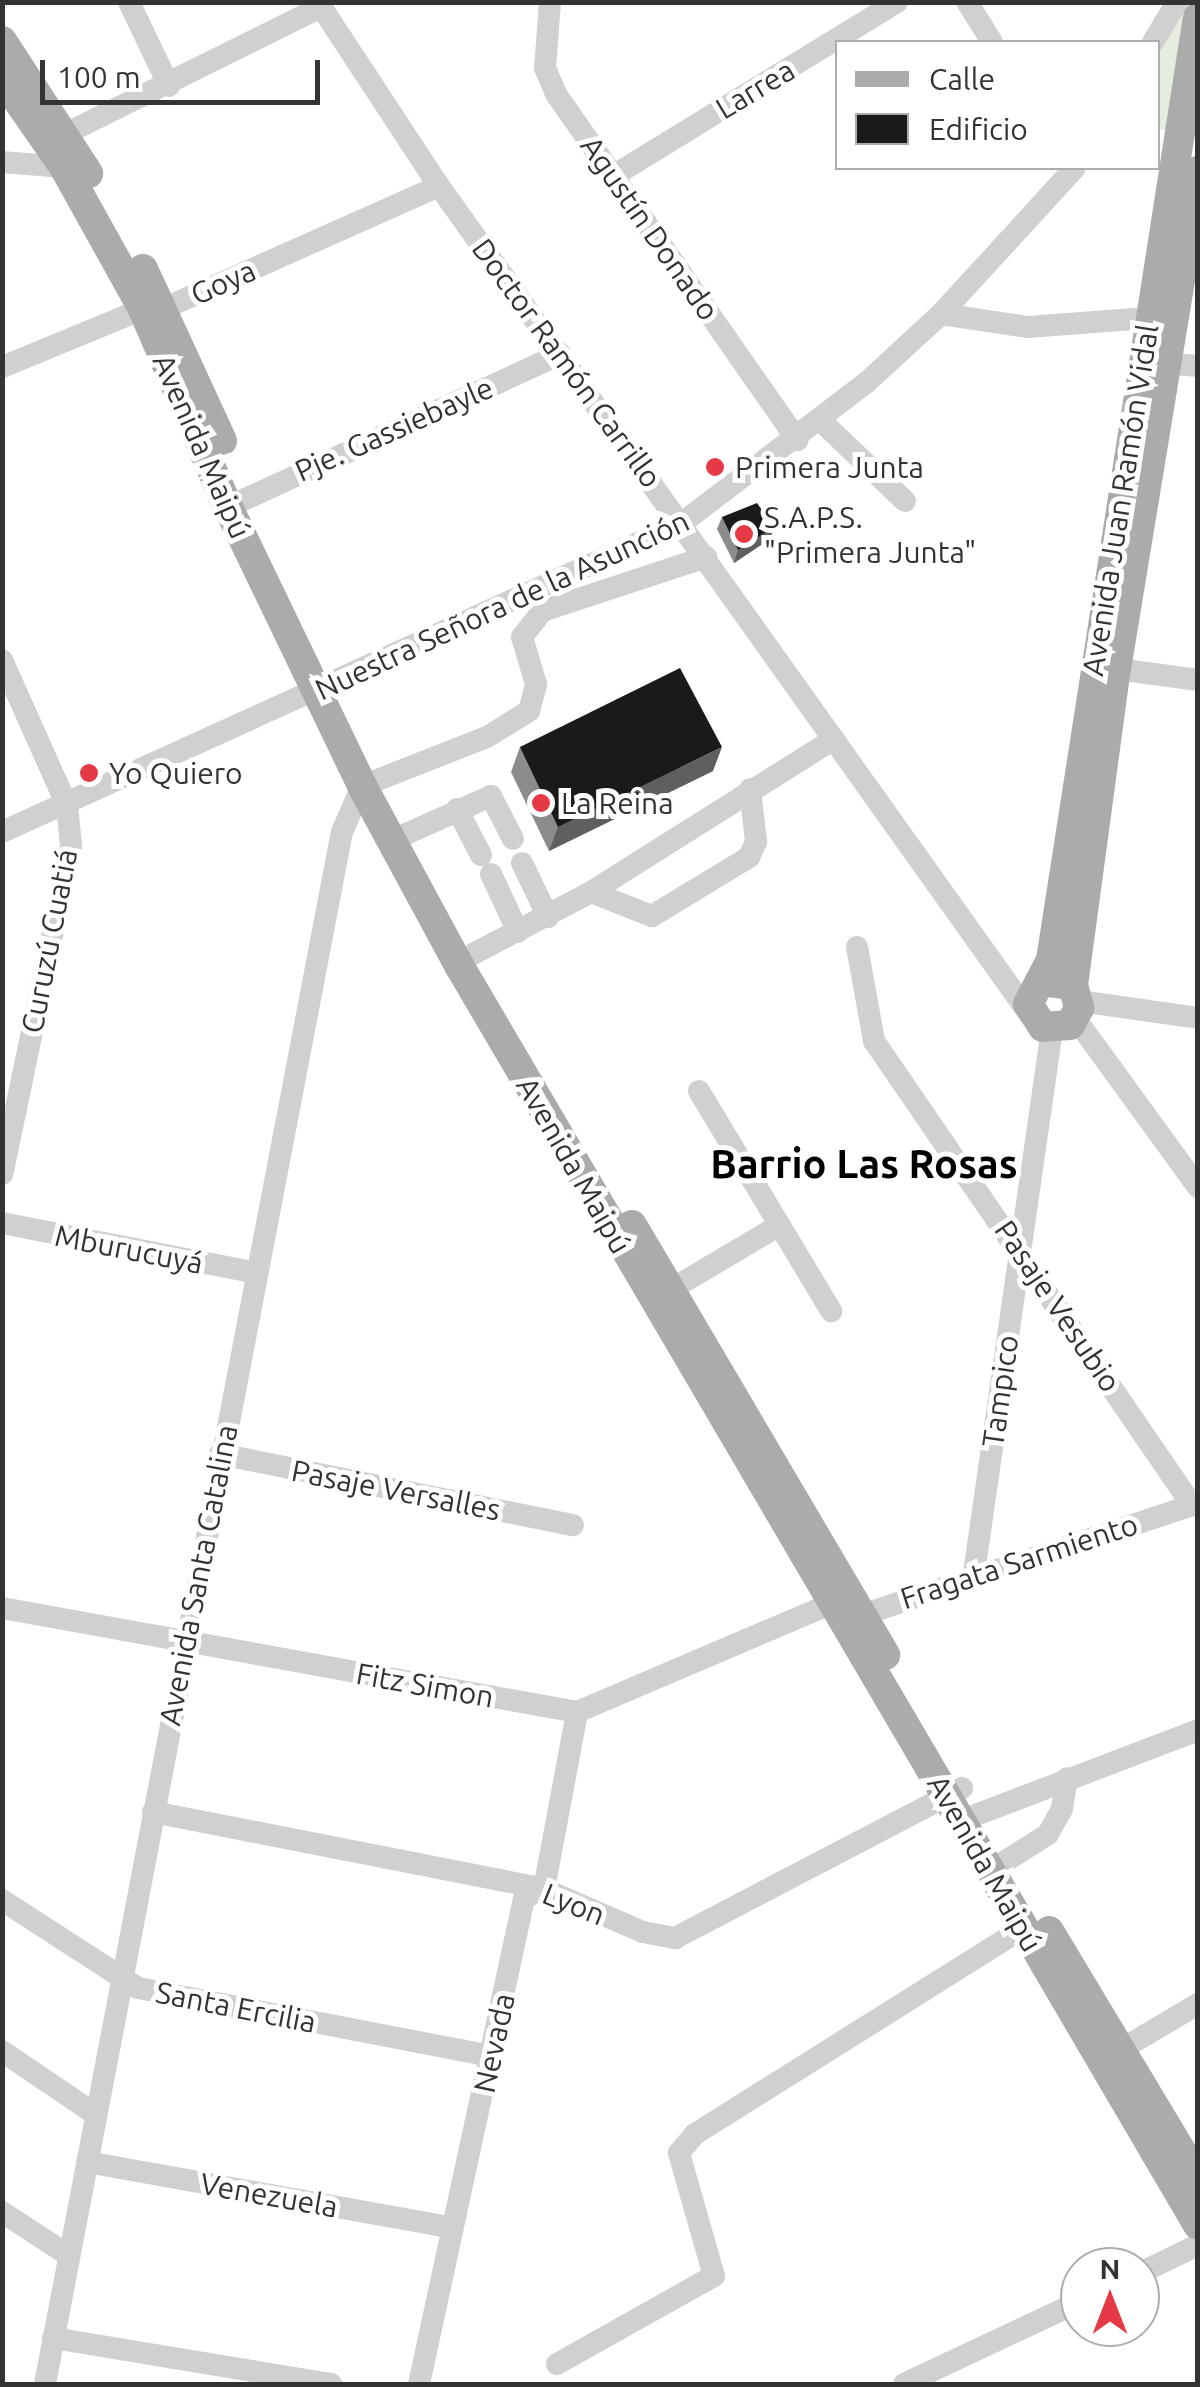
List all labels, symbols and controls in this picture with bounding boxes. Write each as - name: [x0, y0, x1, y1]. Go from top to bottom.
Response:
- scale bar: [45, 40, 325, 102]
- legend: [835, 40, 1160, 170]
- street label: Larrea: [709, 52, 801, 126]
- text: 100 m: [57, 60, 141, 94]
- text: Calle: [929, 62, 995, 96]
- text: Edificio: [929, 112, 1028, 146]
- street label: Agustín Donado: [573, 129, 727, 327]
- street label: Doctor Ramón Carrillo: [465, 232, 669, 494]
- street label: Goya: [185, 252, 261, 312]
- street label: Avenida Juan Ramón Vidal: [1074, 322, 1166, 678]
- street label: Avenida Maipú: [145, 348, 259, 544]
- street label: Pje. Gassiebayle: [289, 369, 499, 489]
- place label: Primera Junta: [735, 449, 924, 485]
- marker: Primera Junta: [704, 456, 726, 478]
- place label: S.A.P.S. "Primera Junta": [764, 499, 976, 570]
- street label: Nuestra Señora de la Asunción: [309, 502, 695, 708]
- marker: S.A.P.S. "Primera Junta": [733, 523, 755, 545]
- place label: Yo Quiero: [109, 755, 243, 791]
- marker: Yo Quiero: [78, 762, 100, 784]
- place label: La Reina: [561, 785, 674, 821]
- marker: La Reina: [530, 792, 552, 814]
- street label: Curuzú Cuatiá: [14, 846, 84, 1036]
- street label: Avenida Maipú: [509, 1070, 639, 1260]
- district label: Barrio Las Rosas: [710, 1140, 1018, 1188]
- street label: Pasaje Vesubio: [987, 1213, 1129, 1399]
- street label: Mburucuyá: [52, 1217, 206, 1281]
- street label: Tampico: [974, 1333, 1026, 1449]
- street label: Avenida Santa Catalina: [151, 1422, 245, 1728]
- street label: Pasaje Versalles: [289, 1452, 503, 1528]
- street label: Fragata Sarmiento: [896, 1506, 1142, 1616]
- street label: Fitz Simon: [353, 1655, 497, 1715]
- street label: Avenida Maipú: [920, 1768, 1050, 1958]
- street label: Lyon: [538, 1875, 610, 1933]
- street label: Santa Ercilia: [153, 1974, 319, 2040]
- street label: Nevada: [466, 1990, 522, 2096]
- street label: Venezuela: [197, 2165, 341, 2225]
- north arrow: [1060, 2247, 1160, 2347]
- text: N: [1100, 2253, 1120, 2284]

